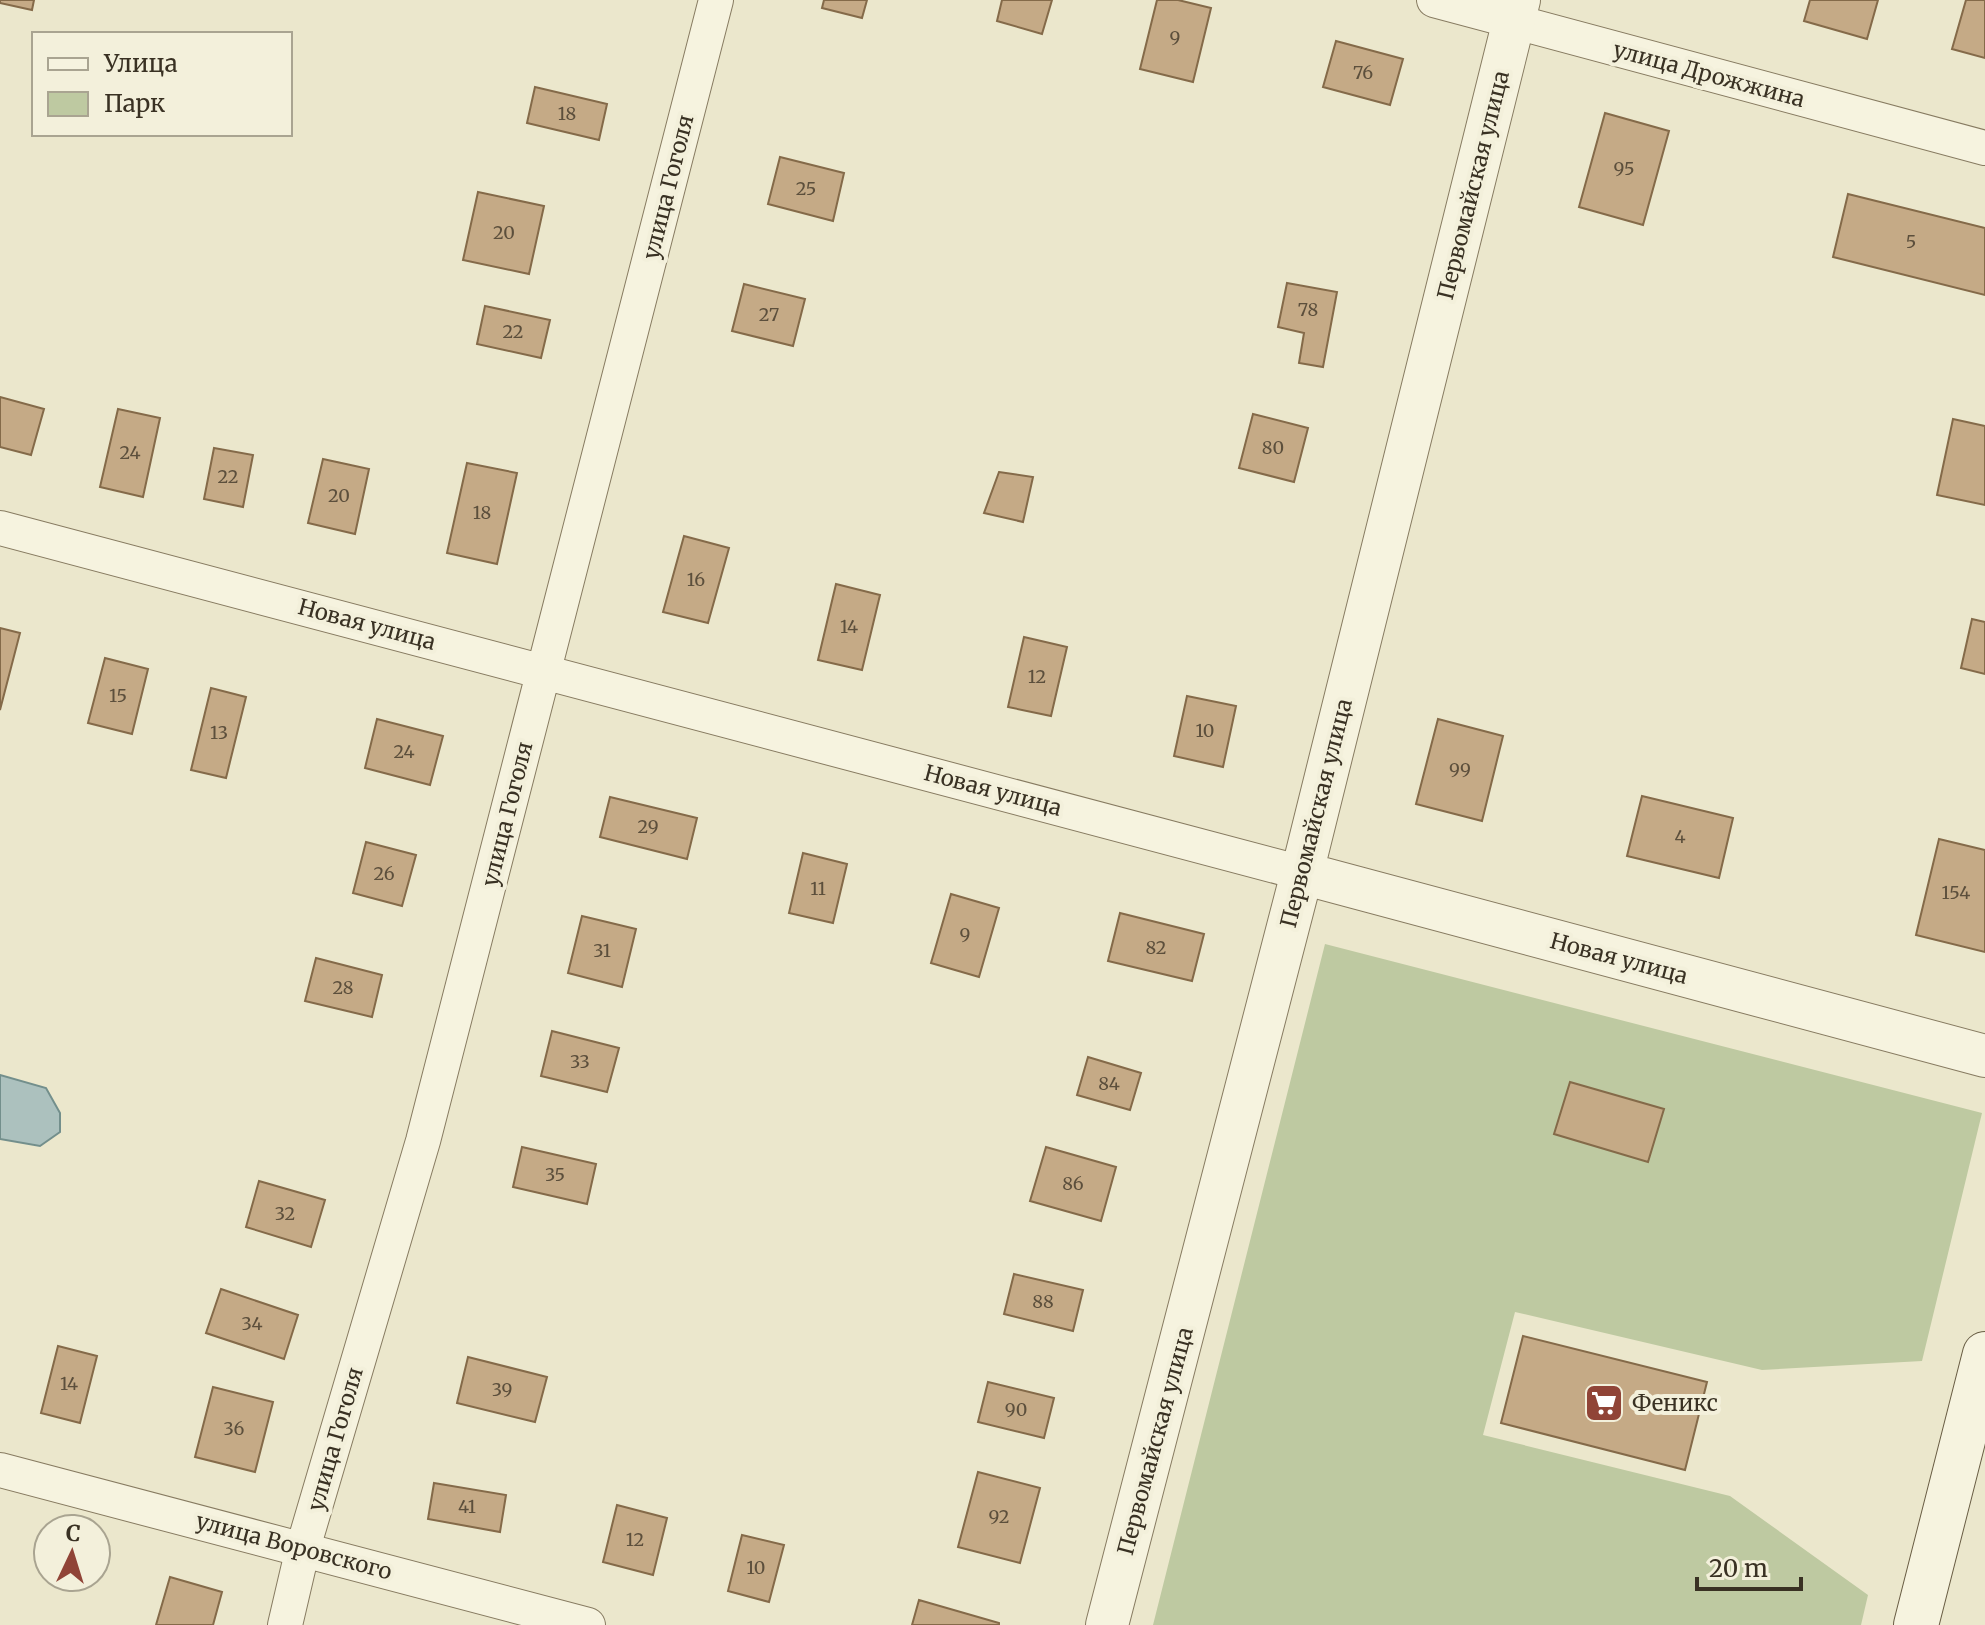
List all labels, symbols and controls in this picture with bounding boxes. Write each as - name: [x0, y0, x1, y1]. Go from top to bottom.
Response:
- house number: 9: [1170, 26, 1180, 49]
- legend: [32, 32, 292, 136]
- street label: улица Дрожжина: [1610, 35, 1808, 113]
- text: Улица: [103, 48, 178, 79]
- house number: 76: [1353, 61, 1373, 84]
- street label: Первомайская улица: [1431, 67, 1515, 302]
- text: Парк: [104, 88, 165, 119]
- house number: 18: [558, 102, 576, 125]
- street label: улица Гоголя: [636, 112, 700, 262]
- house number: 95: [1614, 157, 1635, 180]
- house number: 25: [796, 177, 816, 200]
- house number: 20: [493, 221, 515, 244]
- house number: 5: [1906, 230, 1916, 253]
- house number: 78: [1298, 298, 1318, 321]
- house number: 27: [759, 303, 779, 326]
- house number: 22: [502, 320, 524, 343]
- house number: 80: [1262, 436, 1284, 459]
- house number: 24: [119, 441, 141, 464]
- house number: 22: [217, 465, 239, 488]
- house number: 20: [328, 484, 350, 507]
- house number: 18: [473, 501, 491, 524]
- house number: 16: [687, 568, 705, 591]
- street label: Новая улица: [295, 592, 439, 656]
- house number: 14: [840, 615, 858, 638]
- house number: 12: [1028, 665, 1046, 688]
- house number: 15: [109, 684, 127, 707]
- street label: Первомайская улица: [1274, 695, 1358, 930]
- house number: 10: [1196, 719, 1214, 742]
- house number: 13: [210, 721, 228, 744]
- street label: улица Гоголя: [475, 739, 539, 889]
- house number: 24: [393, 740, 415, 763]
- street label: Новая улица: [921, 758, 1065, 822]
- house number: 99: [1449, 758, 1471, 781]
- house number: 29: [637, 815, 659, 838]
- house number: 4: [1674, 825, 1686, 848]
- house number: 26: [373, 862, 395, 885]
- house number: 11: [810, 877, 826, 900]
- house number: 154: [1942, 881, 1970, 904]
- house number: 9: [960, 923, 970, 946]
- street label: Новая улица: [1547, 926, 1691, 990]
- house number: 82: [1145, 936, 1167, 959]
- house number: 31: [593, 939, 611, 962]
- house number: 28: [332, 976, 354, 999]
- house number: 33: [570, 1050, 590, 1073]
- house number: 84: [1098, 1072, 1120, 1095]
- house number: 35: [545, 1163, 565, 1186]
- house number: 86: [1062, 1172, 1084, 1195]
- house number: 32: [275, 1202, 295, 1225]
- house number: 88: [1032, 1290, 1054, 1313]
- house number: 34: [241, 1312, 263, 1335]
- street label: Первомайская улица: [1111, 1324, 1199, 1558]
- street label: улица Гоголя: [301, 1364, 369, 1514]
- house number: 14: [60, 1372, 78, 1395]
- house number: 39: [492, 1378, 512, 1401]
- supermarket icon: Феникс: [1583, 1382, 1625, 1424]
- place label: Феникс: [1632, 1389, 1718, 1417]
- house number: 90: [1005, 1398, 1027, 1421]
- house number: 36: [224, 1417, 245, 1440]
- house number: 41: [458, 1495, 476, 1518]
- house number: 92: [988, 1505, 1010, 1528]
- street label: улица Воровского: [193, 1506, 395, 1586]
- north arrow: [32, 1513, 112, 1593]
- text: С: [65, 1519, 82, 1548]
- house number: 12: [626, 1528, 644, 1551]
- scale bar: [1697, 1541, 1801, 1591]
- text: 20 m: [1709, 1553, 1768, 1584]
- house number: 10: [747, 1556, 765, 1579]

